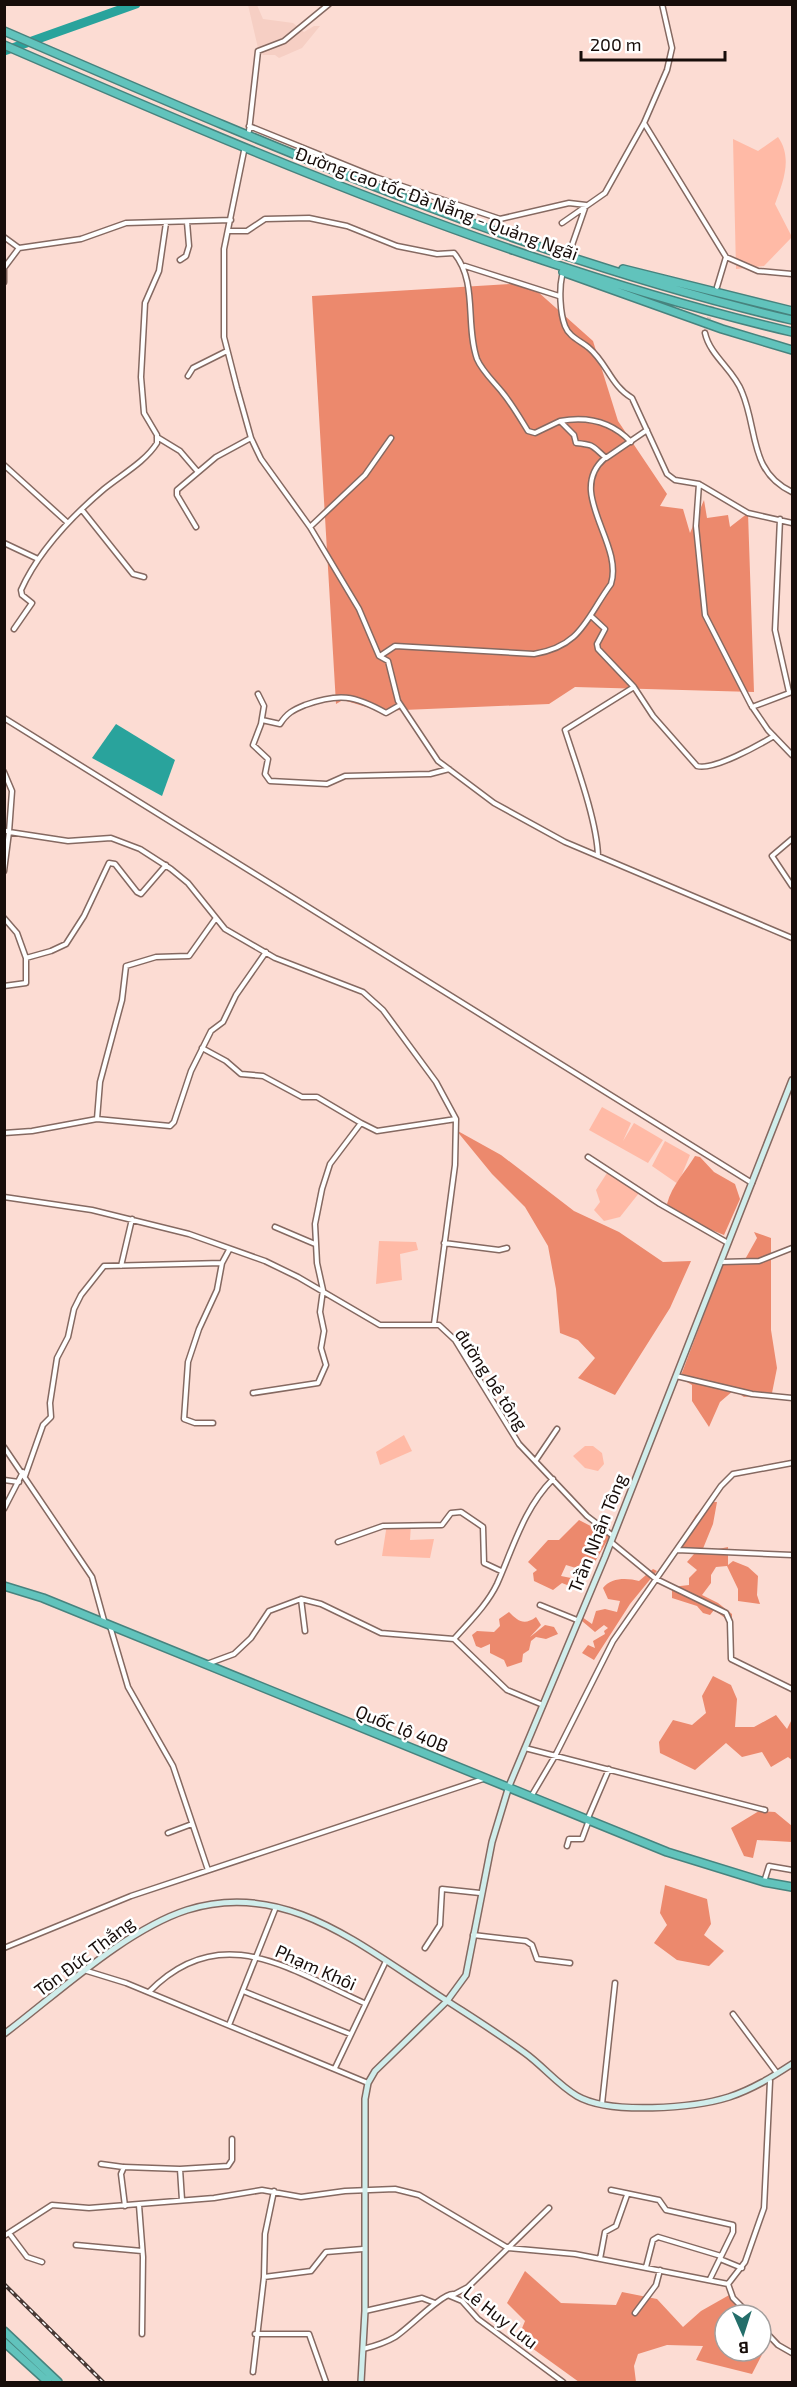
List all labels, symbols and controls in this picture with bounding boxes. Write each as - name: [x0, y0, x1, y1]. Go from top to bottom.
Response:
- scale bar: [581, 24, 725, 62]
- text: 200 m: [590, 33, 642, 55]
- street label: Đường cao tốc Đà Nẵng - Quảng Ngãi: [293, 142, 581, 264]
- street label: đường bê tông: [451, 1324, 533, 1434]
- street label: Trần Nhân Tông: [563, 1470, 631, 1596]
- street label: Quốc lộ 40B: [352, 1699, 452, 1757]
- street label: Tôn Đức Thắng: [30, 1911, 138, 2001]
- street label: Phạm Khôi: [272, 1939, 360, 1995]
- street label: Lê Huy Lưu: [459, 2281, 543, 2353]
- north arrow: [713, 2303, 773, 2363]
- text: B: [738, 2339, 749, 2358]

